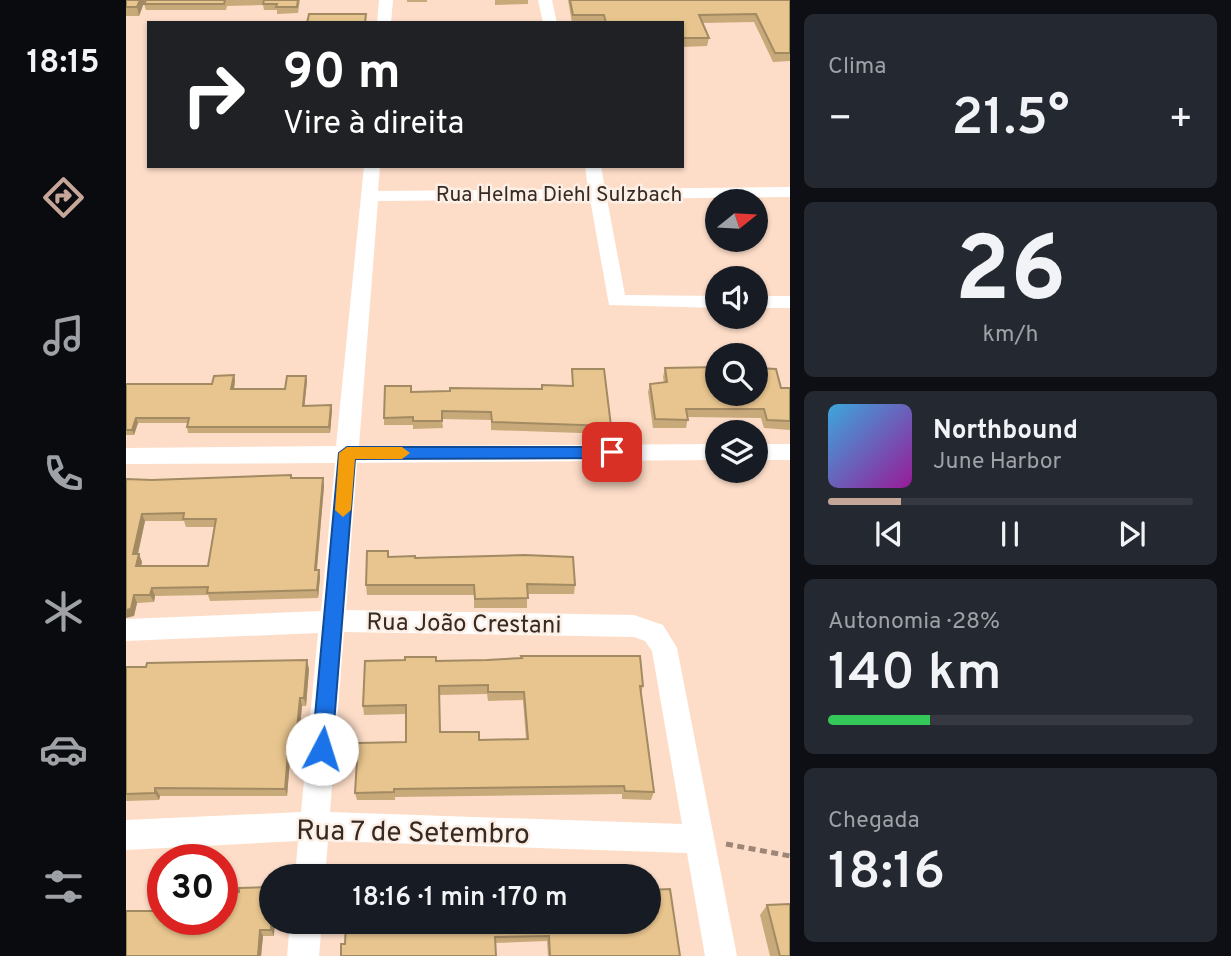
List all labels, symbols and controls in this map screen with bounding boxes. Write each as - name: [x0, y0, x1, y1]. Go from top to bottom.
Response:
- text: 18:15: [26, 44, 100, 84]
- text: 90 m: [283, 44, 401, 106]
- icon: right: [168, 49, 259, 140]
- text: Clima: [828, 53, 886, 82]
- text: 21.5°: [952, 87, 1069, 153]
- text: −: [828, 96, 853, 145]
- text: +: [1168, 96, 1193, 145]
- text: Vire à direita: [283, 105, 464, 145]
- icon: directions: [39, 173, 88, 222]
- street label: Rua Helma Diehl Sulzbach: [436, 182, 682, 209]
- north arrow: [705, 189, 768, 252]
- map controls: [705, 189, 768, 483]
- text: 26: [955, 218, 1066, 333]
- button: sound: [705, 266, 768, 329]
- icon: music: [39, 311, 88, 360]
- text: km/h: [983, 321, 1038, 350]
- button: search: [705, 343, 768, 406]
- text: Northbound: [933, 415, 1078, 448]
- button: layers: [705, 420, 768, 483]
- pin: [582, 422, 642, 482]
- icon: arrive: [593, 433, 631, 471]
- text: June Harbor: [933, 448, 1061, 477]
- icon: phone: [39, 449, 88, 498]
- icon: previous: [870, 515, 908, 553]
- icon: pause: [991, 515, 1029, 553]
- icon: next: [1113, 515, 1151, 553]
- icon: climate: [39, 587, 88, 636]
- street label: Rua João Crestani: [366, 608, 562, 642]
- text: Autonomia · 28%: [828, 608, 1000, 637]
- text: 140 km: [828, 642, 1002, 708]
- position arrow: [285, 712, 359, 786]
- icon: car: [39, 725, 88, 774]
- text: Chegada: [828, 807, 920, 836]
- street label: Rua 7 de Setembro: [296, 814, 530, 854]
- text: 18:16: [828, 841, 945, 907]
- speed limit sign: 30: [147, 844, 238, 935]
- icon: filters: [39, 862, 88, 911]
- text: 18:16 · 1 min · 170 m: [353, 882, 567, 915]

